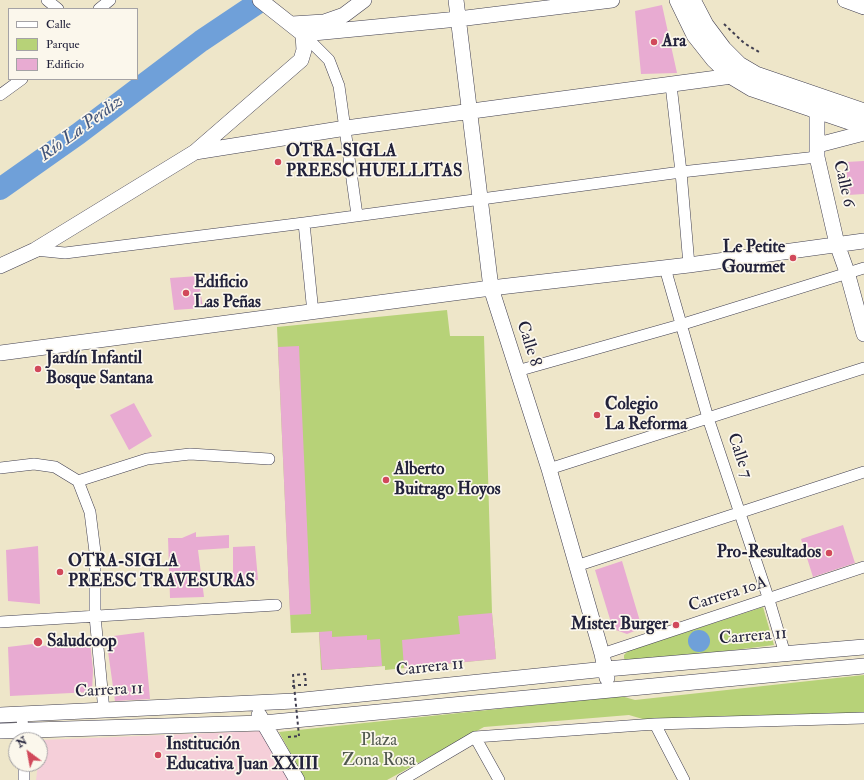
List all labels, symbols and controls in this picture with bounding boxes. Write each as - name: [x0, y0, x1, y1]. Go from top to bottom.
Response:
- legend: [8, 8, 138, 80]
- text: Calle: [46, 17, 71, 32]
- place label: Ara: [662, 32, 686, 52]
- text: Parque: [46, 37, 80, 52]
- marker: Ara: [649, 37, 659, 47]
- text: Edificio: [46, 57, 84, 72]
- water label: Río La Perdiz: [36, 91, 128, 167]
- place label: OTRA-SIGLA PREESC HUELLITAS: [286, 142, 462, 182]
- marker: OTRA-SIGLA PREESC HUELLITAS: [273, 157, 283, 167]
- street label: Calle 6: [828, 159, 858, 209]
- place label: Le Petite Gourmet: [722, 238, 785, 278]
- marker: Le Petite Gourmet: [788, 253, 798, 263]
- place label: Edificio Las Peñas: [194, 273, 261, 313]
- marker: Edificio Las Peñas: [181, 288, 191, 298]
- street label: Calle 8: [511, 319, 545, 369]
- place label: Jardín Infantil Bosque Santana: [46, 349, 153, 389]
- marker: Jardín Infantil Bosque Santana: [33, 364, 43, 374]
- place label: Colegio La Reforma: [605, 395, 687, 435]
- marker: Colegio La Reforma: [592, 410, 602, 420]
- street label: Calle 7: [722, 431, 756, 481]
- place label: Alberto Buitrago Hoyos: [394, 460, 501, 500]
- marker: Alberto Buitrago Hoyos: [381, 475, 391, 485]
- place label: Pro-Resultados: [717, 543, 821, 563]
- marker: Pro-Resultados: [824, 548, 834, 558]
- place label: OTRA-SIGLA PREESC TRAVESURAS: [68, 552, 255, 592]
- marker: OTRA-SIGLA PREESC TRAVESURAS: [55, 567, 65, 577]
- street label: Carrera 10A: [686, 573, 770, 617]
- place label: Mister Burger: [571, 615, 668, 635]
- marker: Mister Burger: [671, 620, 681, 630]
- street label: Carrera 11: [718, 624, 788, 650]
- place label: Saludcoop: [47, 632, 117, 652]
- marker: Saludcoop: [32, 636, 44, 648]
- street label: Carrera 11: [395, 654, 465, 682]
- street label: Carrera 11: [74, 679, 144, 703]
- park label: Plaza Zona Rosa: [342, 731, 416, 771]
- north arrow: [8, 732, 48, 772]
- text: N: [14, 734, 30, 750]
- place label: Institución Educativa Juan XXIII: [166, 735, 319, 775]
- marker: Institución Educativa Juan XXIII: [153, 750, 163, 760]

